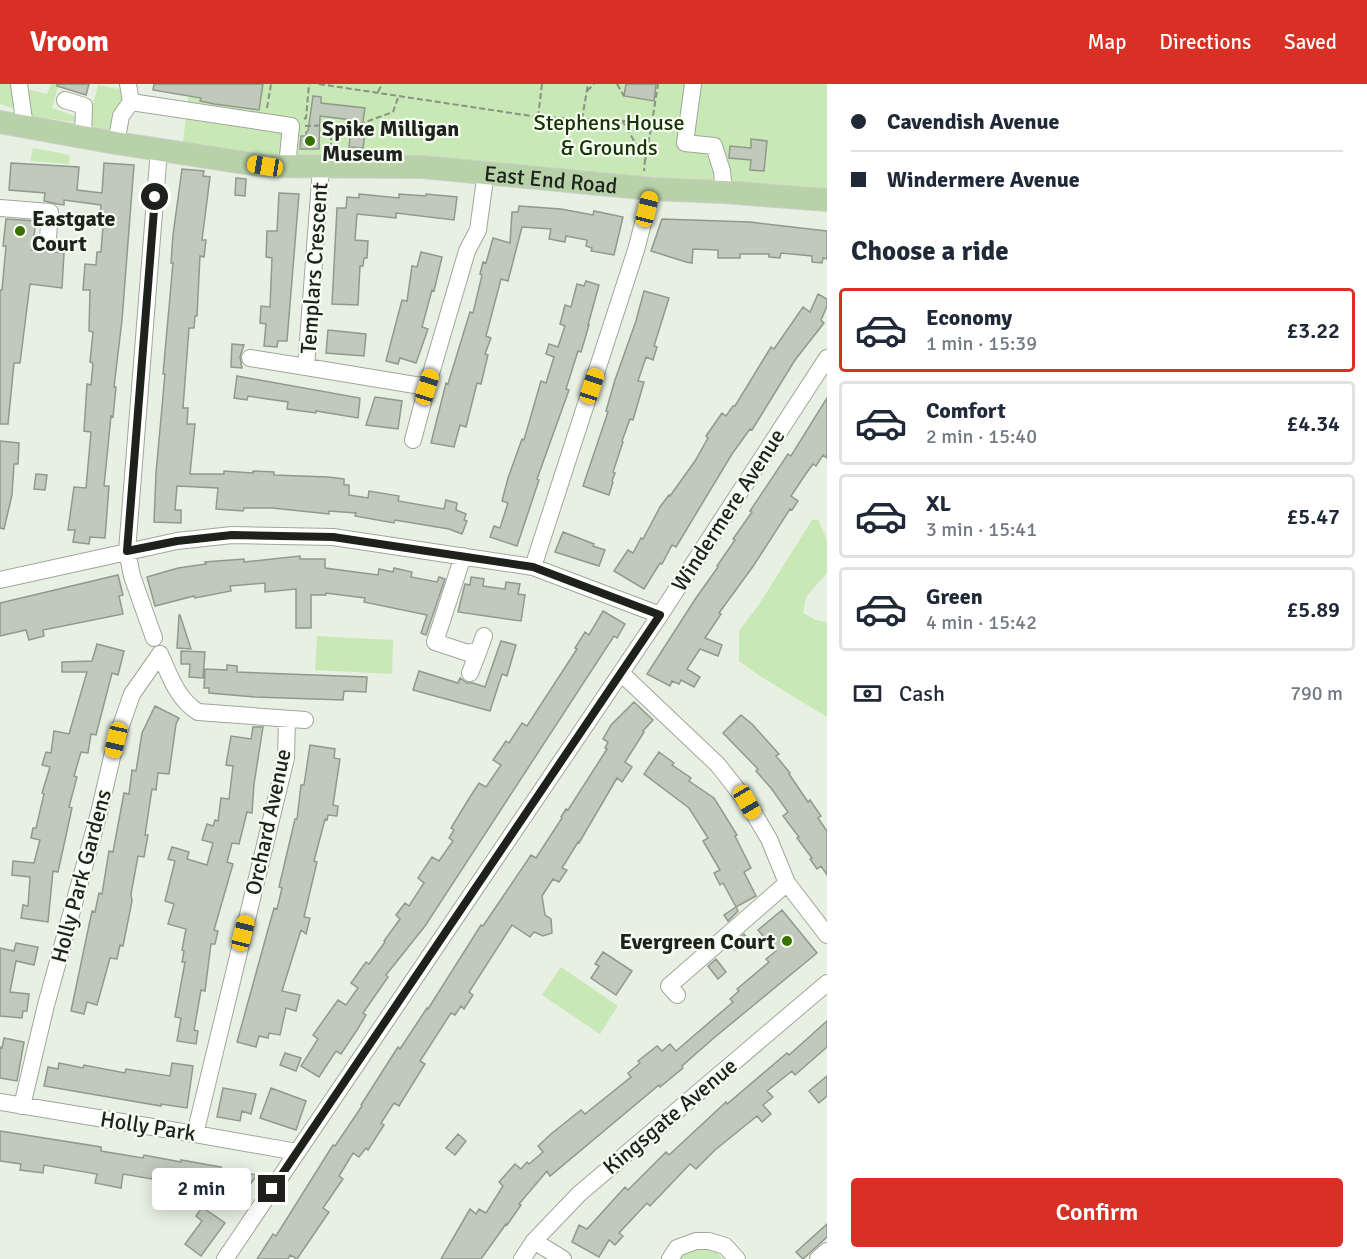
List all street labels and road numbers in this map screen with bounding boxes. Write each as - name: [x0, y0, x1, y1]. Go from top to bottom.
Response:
- street label: East End Road: [483, 159, 619, 199]
- street label: Templars Crescent: [295, 181, 333, 355]
- street label: Windermere Avenue: [665, 424, 791, 596]
- street label: Orchard Avenue: [239, 746, 297, 898]
- street label: Holly Park Gardens: [45, 786, 117, 966]
- street label: Kingsgate Avenue: [597, 1052, 743, 1180]
- street label: Holly Park: [98, 1105, 198, 1147]

